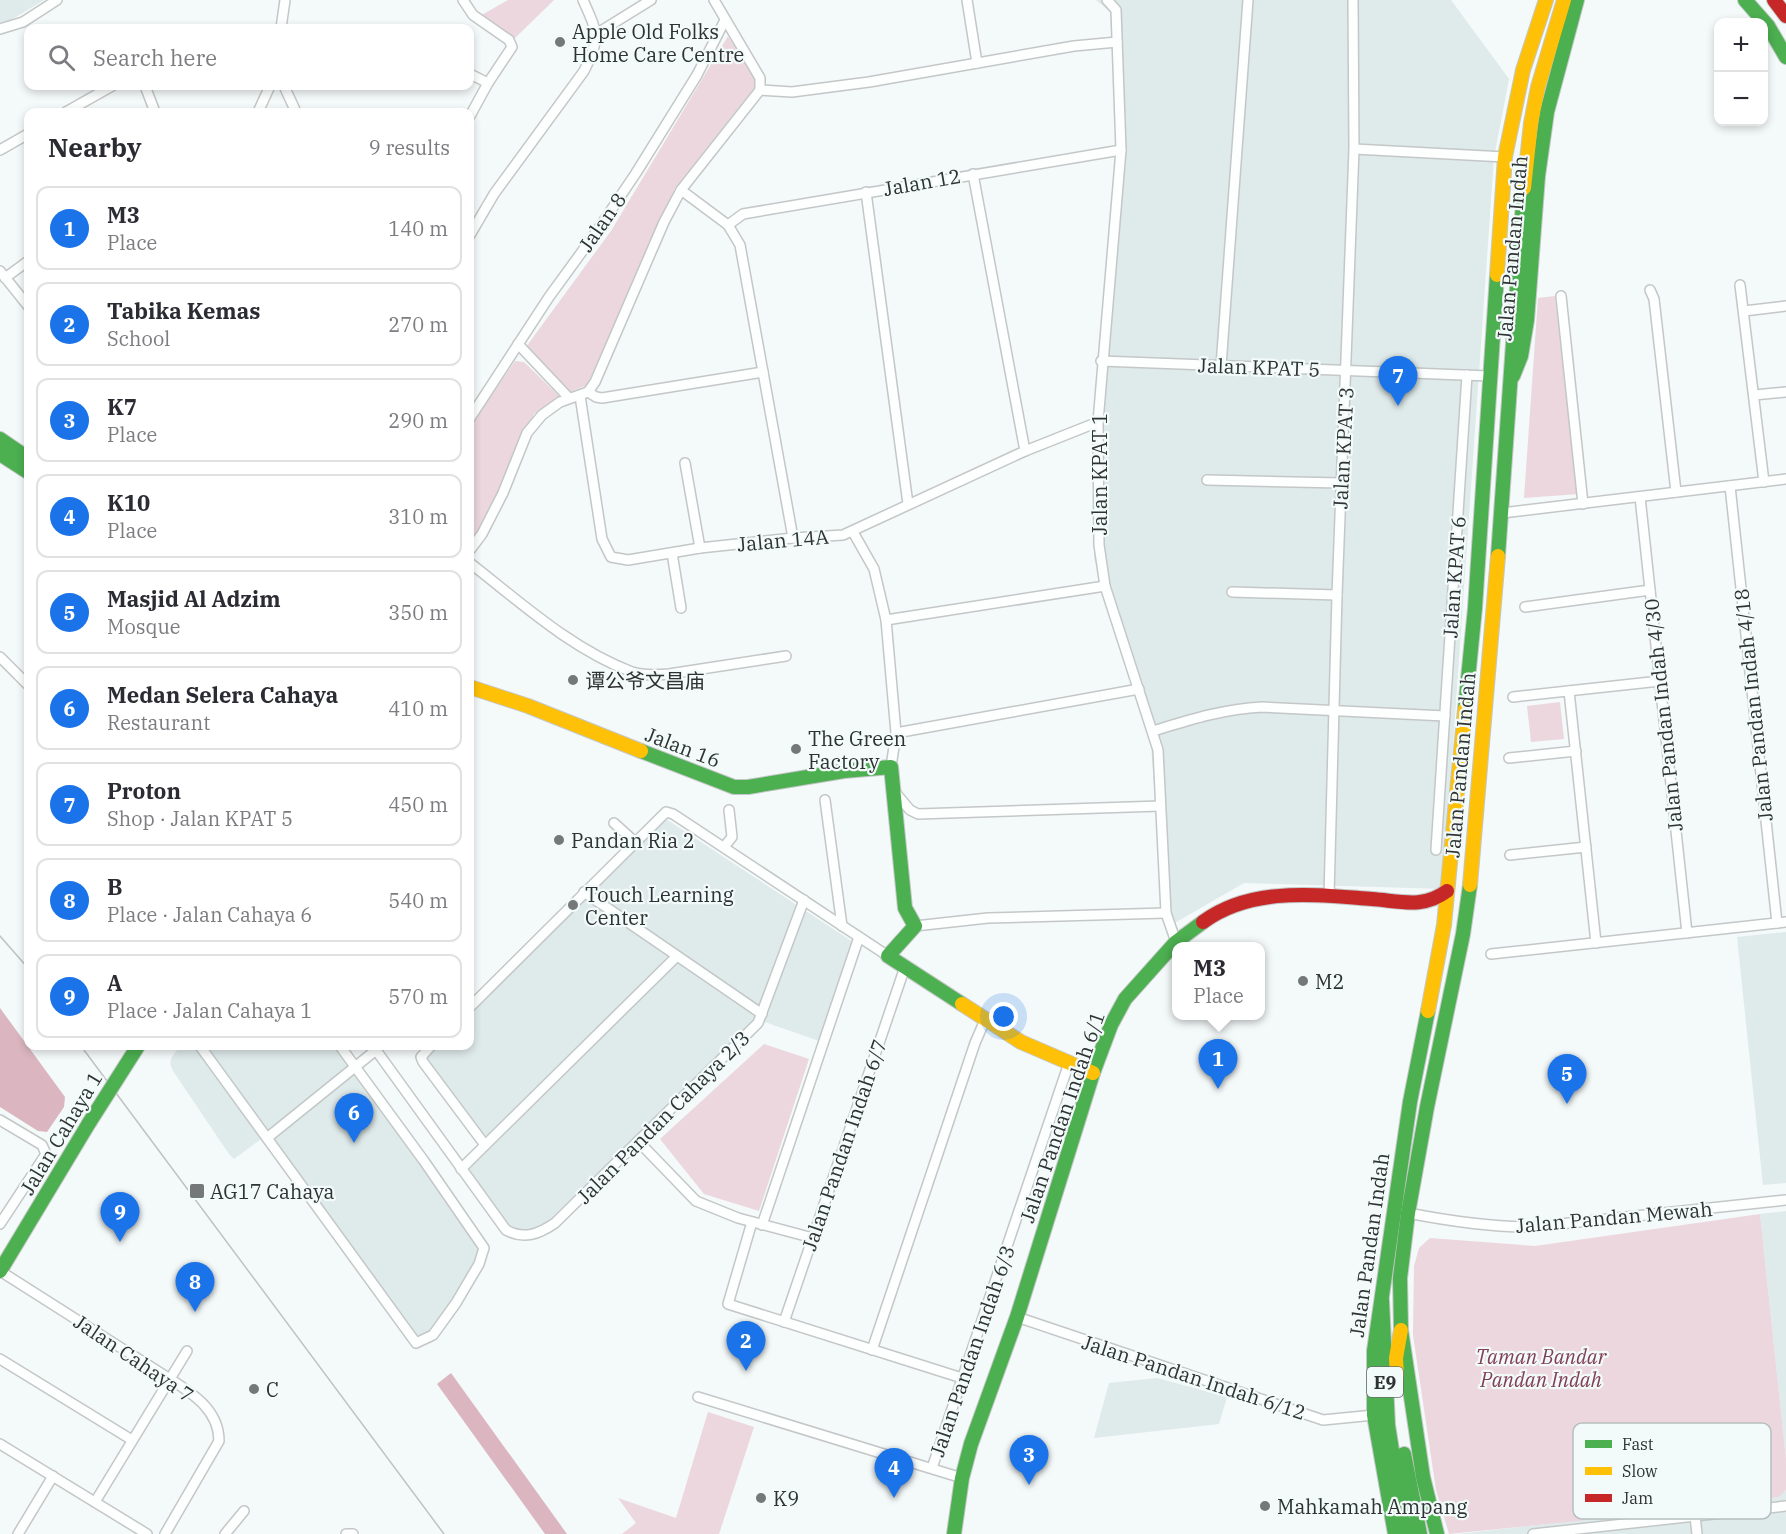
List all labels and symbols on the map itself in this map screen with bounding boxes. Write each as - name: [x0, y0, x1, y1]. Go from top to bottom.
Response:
- place label: Apple Old Folks Home Care Centre: [572, 18, 744, 68]
- marker: Apple Old Folks Home Care Centre: [553, 35, 567, 49]
- street label: Jalan Pandan Indah: [1490, 154, 1534, 342]
- street label: Jalan 12: [881, 162, 963, 202]
- street label: Jalan 8: [572, 187, 632, 257]
- street label: Jalan KPAT 5: [1197, 351, 1321, 383]
- pin: 7: [1378, 356, 1418, 406]
- street label: Jalan KPAT 3: [1326, 386, 1360, 510]
- street label: Jalan KPAT 1: [1086, 413, 1113, 535]
- street label: Jalan KPAT 6: [1436, 515, 1472, 639]
- street label: Jalan 14A: [736, 523, 830, 557]
- street label: Jalan Pandan Indah 4/18: [1727, 587, 1779, 823]
- street label: Jalan Pandan Indah 4/30: [1637, 597, 1689, 833]
- place label: 谭公爷文昌庙: [585, 667, 705, 694]
- street label: Jalan Pandan Indah: [1438, 671, 1482, 859]
- marker: 谭公爷文昌庙: [566, 673, 580, 687]
- street label: Jalan 16: [642, 720, 724, 774]
- place label: The Green Factory: [808, 725, 907, 775]
- marker: The Green Factory: [789, 742, 803, 756]
- place label: Pandan Ria 2: [571, 827, 695, 854]
- marker: Pandan Ria 2: [552, 833, 566, 847]
- place label: Touch Learning Center: [585, 881, 734, 931]
- marker: Touch Learning Center: [566, 898, 580, 912]
- place label: M2: [1315, 968, 1344, 995]
- marker: M2: [1296, 974, 1310, 988]
- your location: [989, 1002, 1018, 1031]
- street label: Jalan Pandan Indah 6/1: [1013, 1008, 1111, 1226]
- street label: Jalan Pandan Cahaya 2/3: [570, 1024, 756, 1210]
- street label: Jalan Pandan Indah 6/7: [795, 1036, 893, 1254]
- pin: 1: [1198, 1040, 1238, 1089]
- pin: 5: [1548, 1054, 1586, 1104]
- street label: Jalan Cahaya 1: [14, 1066, 108, 1200]
- pin: 6: [334, 1094, 374, 1143]
- street label: Jalan Pandan Indah: [1343, 1151, 1395, 1339]
- place label: AG17 Cahaya: [210, 1178, 335, 1205]
- marker: AG17 Cahaya: [188, 1182, 206, 1200]
- pin: 9: [100, 1192, 140, 1242]
- street label: Jalan Pandan Mewah: [1514, 1195, 1714, 1239]
- street label: Jalan Pandan Indah 6/3: [923, 1242, 1021, 1460]
- pin: 8: [176, 1262, 214, 1312]
- street label: Jalan Cahaya 7: [69, 1308, 199, 1408]
- pin: 2: [726, 1322, 766, 1371]
- street label: Jalan Pandan Indah 6/12: [1079, 1328, 1309, 1426]
- park label: Taman Bandar Pandan Indah: [1476, 1343, 1608, 1393]
- road number: E9: [1367, 1367, 1403, 1397]
- place label: C: [266, 1376, 279, 1403]
- marker: C: [247, 1382, 261, 1396]
- legend: [1573, 1423, 1771, 1519]
- text: Fast: [1622, 1434, 1654, 1454]
- pin: 3: [1010, 1436, 1048, 1485]
- pin: 4: [874, 1448, 914, 1498]
- text: Slow: [1622, 1461, 1658, 1481]
- place label: K9: [773, 1485, 799, 1512]
- text: Jam: [1622, 1488, 1653, 1508]
- marker: K9: [754, 1491, 768, 1505]
- place label: Mahkamah Ampang: [1277, 1493, 1467, 1520]
- marker: Mahkamah Ampang: [1258, 1499, 1272, 1513]

